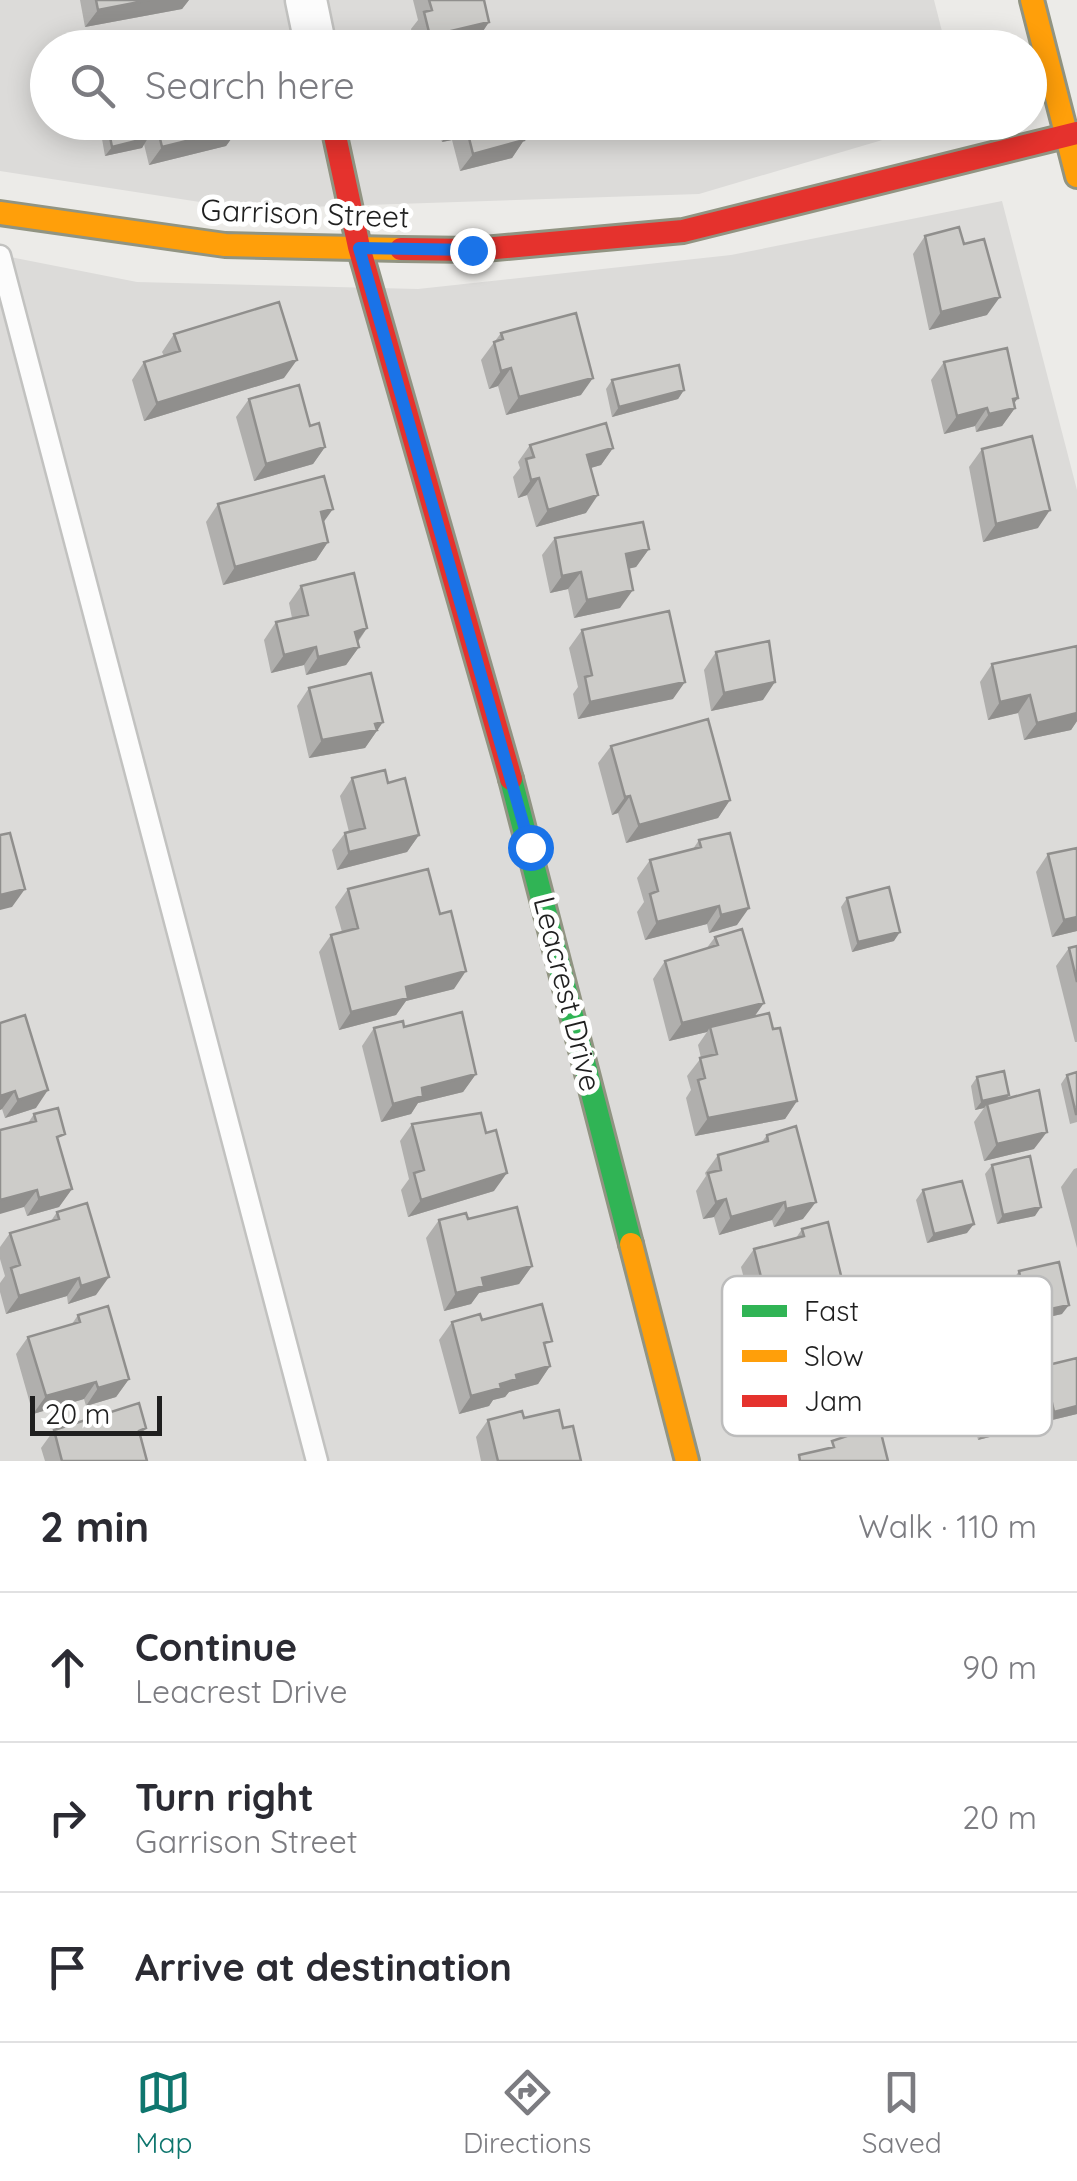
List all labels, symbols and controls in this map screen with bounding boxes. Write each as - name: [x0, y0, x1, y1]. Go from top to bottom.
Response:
- search box: [30, 30, 1047, 140]
- icon: search: [65, 58, 120, 113]
- text: Search here: [145, 61, 355, 109]
- street label: Garrison Street: [200, 190, 410, 236]
- route end: [450, 228, 496, 274]
- route start: [508, 825, 554, 871]
- street label: Leacrest Drive: [525, 893, 611, 1095]
- legend: [722, 1276, 1052, 1436]
- text: Fast: [804, 1293, 859, 1328]
- text: Slow: [804, 1338, 864, 1373]
- text: Jam: [804, 1383, 863, 1418]
- scale bar: [30, 1391, 162, 1436]
- text: 20 m: [45, 1396, 110, 1431]
- text: 2 min: [40, 1500, 149, 1553]
- text: Walk · 110 m: [858, 1506, 1037, 1546]
- text: Continue: [135, 1623, 297, 1671]
- icon: ahead: [40, 1640, 95, 1695]
- text: 90 m: [962, 1647, 1037, 1687]
- text: Leacrest Drive: [135, 1671, 348, 1711]
- text: Turn right: [135, 1773, 314, 1821]
- icon: right: [40, 1790, 95, 1845]
- text: 20 m: [962, 1797, 1037, 1837]
- text: Garrison Street: [135, 1821, 358, 1861]
- icon: arrive: [40, 1940, 95, 1995]
- text: Arrive at destination: [135, 1943, 512, 1991]
- tab: Map: [135, 2065, 192, 2160]
- tab: Directions: [463, 2065, 591, 2160]
- tab: Saved: [862, 2065, 942, 2160]

